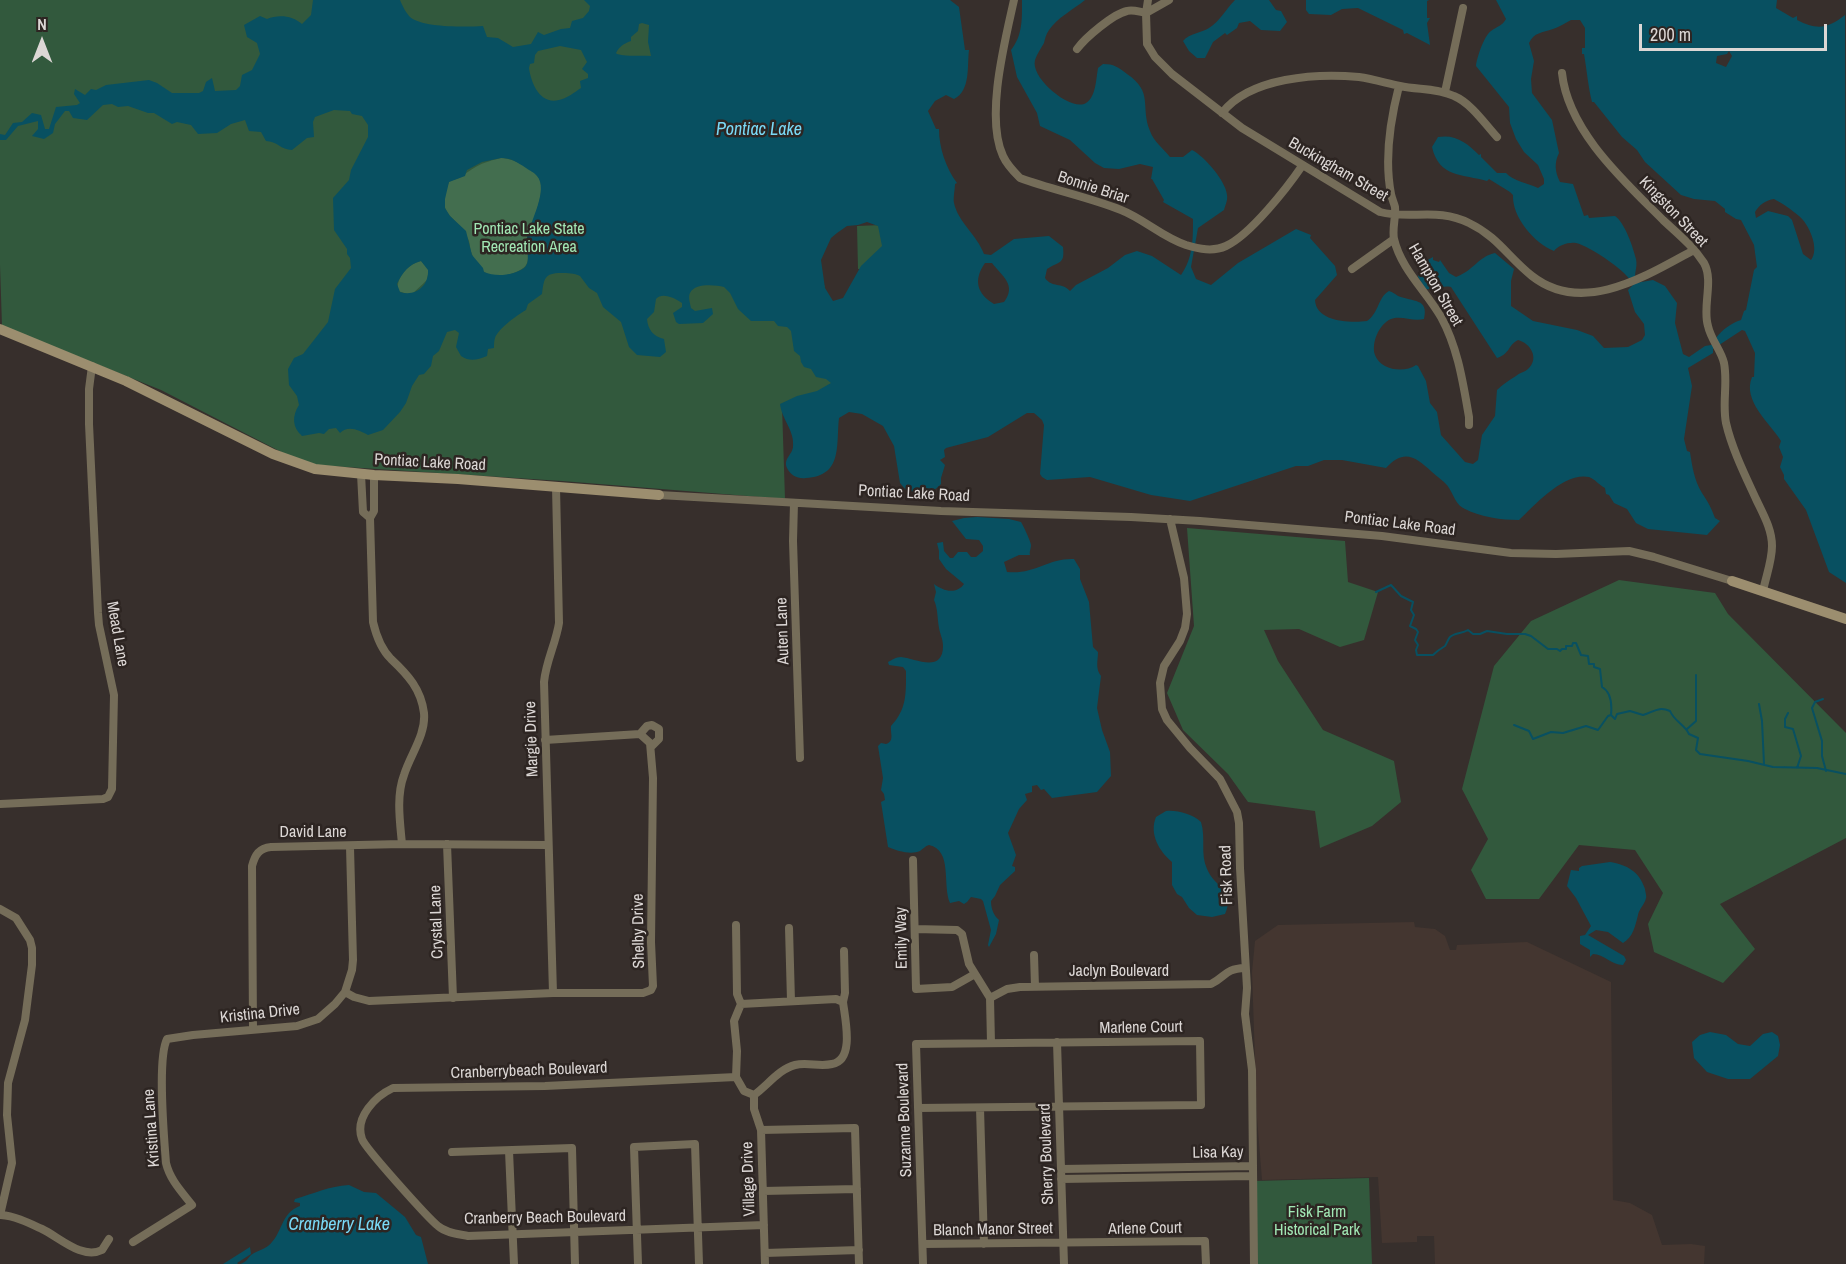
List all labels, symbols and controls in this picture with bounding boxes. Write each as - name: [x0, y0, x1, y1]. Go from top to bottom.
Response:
- north arrow: [12, 12, 72, 72]
- scale bar: [1642, 12, 1830, 50]
- text: N: [37, 13, 47, 35]
- text: 200 m: [1650, 22, 1691, 47]
- water label: Pontiac Lake: [716, 119, 802, 141]
- street label: Buckingham Street: [1285, 134, 1391, 206]
- street label: Bonnie Briar: [1055, 167, 1131, 209]
- street label: Kingston Street: [1635, 173, 1711, 251]
- park label: Pontiac Lake State Recreation Area: [474, 220, 584, 258]
- street label: Hampton Street: [1404, 240, 1466, 330]
- street label: Pontiac Lake Road: [374, 450, 486, 476]
- street label: Pontiac Lake Road: [858, 481, 970, 507]
- street label: Pontiac Lake Road: [1343, 508, 1457, 540]
- street label: Auten Lane: [772, 597, 794, 665]
- street label: Mead Lane: [102, 600, 132, 668]
- street label: Margie Drive: [521, 701, 543, 777]
- street label: David Lane: [279, 823, 347, 843]
- street label: Fisk Road: [1216, 845, 1238, 905]
- street label: Crystal Lane: [426, 885, 448, 959]
- street label: Shelby Drive: [629, 893, 649, 969]
- street label: Emily Way: [892, 907, 912, 969]
- street label: Jaclyn Boulevard: [1069, 962, 1169, 982]
- street label: Kristina Drive: [219, 1000, 301, 1028]
- street label: Marlene Court: [1099, 1018, 1183, 1038]
- street label: Cranberrybeach Boulevard: [450, 1059, 608, 1083]
- street label: Suzanne Boulevard: [893, 1062, 917, 1178]
- street label: Kristina Lane: [140, 1088, 164, 1168]
- street label: Sherry Boulevard: [1036, 1103, 1058, 1205]
- street label: Village Drive: [738, 1141, 760, 1217]
- street label: Lisa Kay: [1192, 1143, 1244, 1163]
- park label: Fisk Farm Historical Park: [1274, 1203, 1360, 1241]
- street label: Cranberry Beach Boulevard: [464, 1207, 626, 1229]
- water label: Cranberry Lake: [288, 1214, 390, 1236]
- street label: Blanch Manor Street: [933, 1219, 1053, 1241]
- street label: Arlene Court: [1108, 1219, 1182, 1239]

